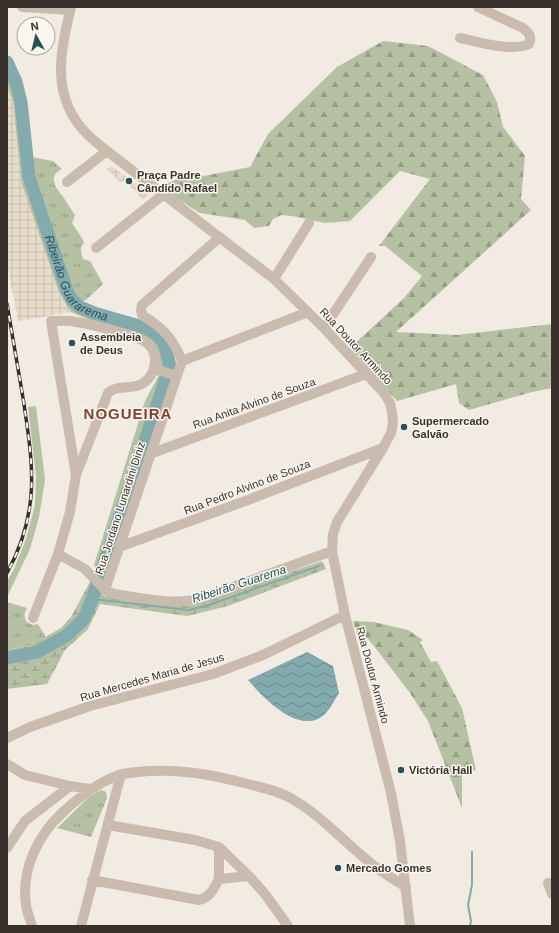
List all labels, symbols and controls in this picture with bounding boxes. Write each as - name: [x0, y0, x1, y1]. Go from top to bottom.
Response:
- north arrow: [16, 16, 56, 56]
- text: N: [30, 20, 39, 33]
- place label: Praça Padre Cândido Rafael: [137, 169, 217, 194]
- marker: Praça Padre Cândido Rafael: [124, 176, 134, 186]
- water label: Ribeirão Guararema: [42, 233, 110, 324]
- street label: Rua Doutor Armindo: [318, 305, 394, 387]
- place label: Assembleia de Deus: [80, 331, 142, 356]
- marker: Assembleia de Deus: [67, 338, 77, 348]
- street label: Rua Anita Alvino de Souza: [191, 375, 318, 431]
- district label: NOGUEIRA: [84, 405, 172, 422]
- place label: Supermercado Galvão: [412, 415, 489, 440]
- marker: Supermercado Galvão: [399, 422, 409, 432]
- street label: Rua Jordano Lunardini Diniz: [93, 440, 147, 576]
- street label: Rua Pedro Alvino de Souza: [182, 457, 313, 517]
- water label: Ribeirão Guarema: [190, 562, 288, 606]
- street label: Rua Doutor Armindo: [354, 625, 392, 725]
- street label: Rua Mercedes Maria de Jesus: [79, 651, 226, 703]
- place label: Victória Hall: [409, 764, 472, 776]
- marker: Victória Hall: [396, 765, 406, 775]
- place label: Mercado Gomes: [346, 862, 432, 874]
- marker: Mercado Gomes: [333, 863, 343, 873]

